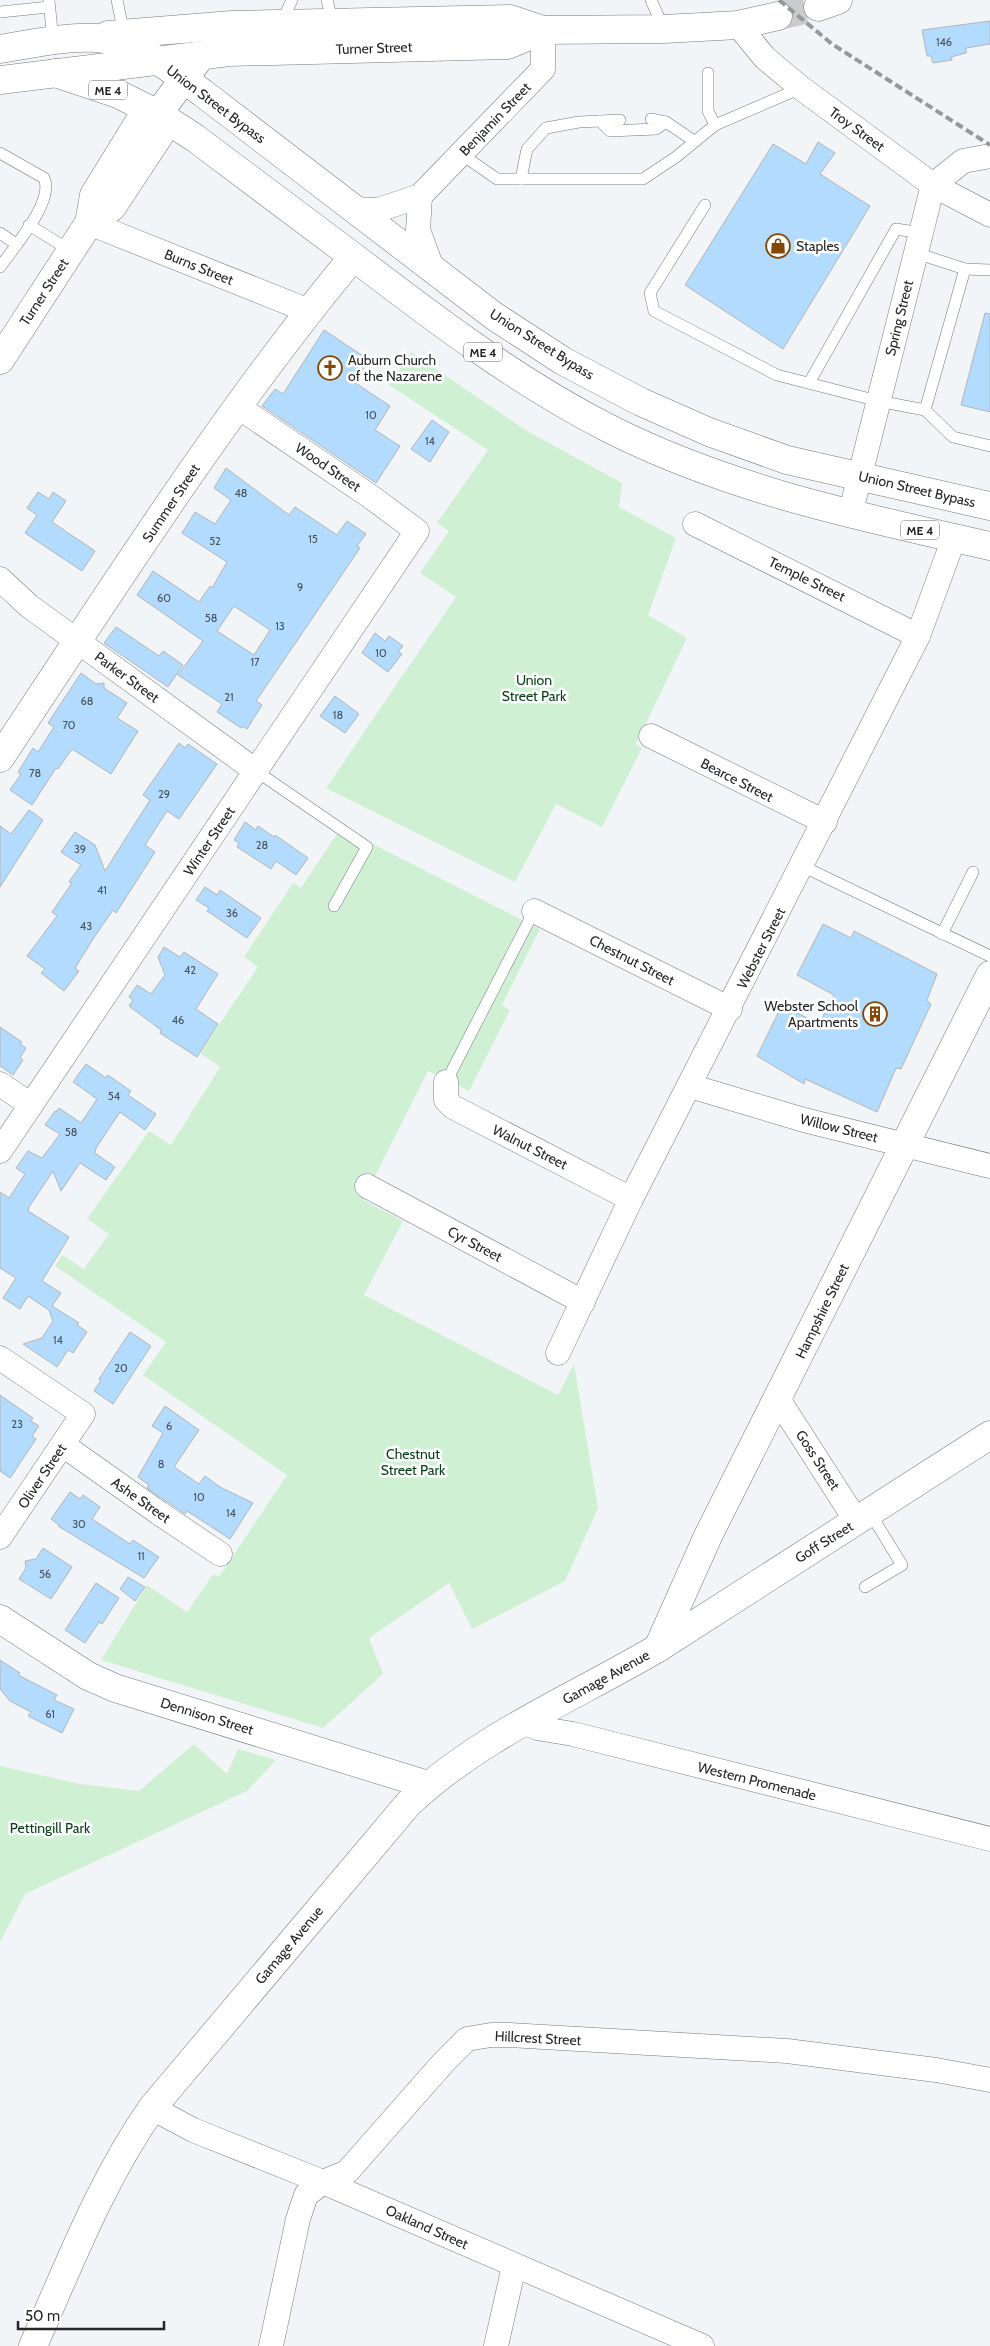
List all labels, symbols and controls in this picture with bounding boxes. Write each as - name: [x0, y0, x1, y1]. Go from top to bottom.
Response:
- house number: 146: [936, 35, 952, 49]
- street label: Turner Street: [335, 38, 413, 58]
- street label: Union Street Bypass: [163, 61, 269, 147]
- street label: Benjamin Street: [455, 78, 535, 160]
- road number: ME 4: [89, 80, 127, 100]
- street label: Troy Street: [826, 103, 888, 155]
- shop icon: Staples: [765, 233, 791, 259]
- place label: Staples: [796, 237, 840, 255]
- street label: Burns Street: [162, 245, 236, 289]
- street label: Turner Street: [16, 255, 73, 329]
- street label: Spring Street: [881, 278, 917, 358]
- street label: Union Street Bypass: [486, 305, 598, 383]
- road number: ME 4: [464, 342, 502, 362]
- place label: Auburn Church of the Nazarene: [348, 351, 442, 385]
- church icon: Auburn Church of the Nazarene: [317, 355, 343, 381]
- house number: 10: [365, 408, 377, 422]
- house number: 14: [425, 434, 436, 448]
- street label: Wood Street: [292, 439, 364, 496]
- street label: Summer Street: [138, 460, 204, 546]
- street label: Union Street Bypass: [857, 467, 978, 511]
- house number: 48: [234, 486, 248, 500]
- road number: ME 4: [901, 520, 939, 540]
- house number: 15: [308, 532, 318, 546]
- house number: 52: [209, 534, 221, 548]
- street label: Temple Street: [766, 553, 849, 605]
- house number: 9: [297, 580, 303, 594]
- house number: 60: [157, 591, 171, 605]
- house number: 58: [205, 611, 217, 625]
- house number: 13: [275, 619, 285, 633]
- house number: 10: [375, 646, 387, 660]
- street label: Parker Street: [91, 647, 163, 707]
- house number: 17: [250, 655, 260, 669]
- park label: Union Street Park: [502, 671, 567, 705]
- house number: 21: [224, 690, 234, 704]
- house number: 68: [81, 694, 93, 708]
- house number: 18: [333, 708, 343, 722]
- house number: 70: [62, 718, 76, 732]
- street label: Bearce Street: [698, 754, 777, 806]
- house number: 78: [29, 766, 41, 780]
- house number: 29: [158, 787, 170, 801]
- street label: Winter Street: [179, 803, 239, 879]
- house number: 28: [256, 838, 268, 852]
- house number: 39: [74, 842, 86, 856]
- house number: 41: [97, 883, 107, 897]
- street label: Webster Street: [733, 904, 789, 992]
- house number: 36: [226, 906, 238, 920]
- house number: 43: [80, 919, 92, 933]
- street label: Chestnut Street: [587, 931, 678, 989]
- house number: 42: [184, 963, 196, 977]
- place label: Webster School Apartments: [764, 997, 859, 1031]
- building icon: Webster School Apartments: [862, 1001, 888, 1027]
- house number: 46: [172, 1013, 184, 1027]
- house number: 54: [108, 1089, 121, 1103]
- street label: Willow Street: [798, 1110, 880, 1146]
- street label: Walnut Street: [490, 1120, 571, 1174]
- house number: 58: [65, 1125, 77, 1139]
- street label: Cyr Street: [445, 1222, 506, 1266]
- street label: Hampshire Street: [791, 1260, 853, 1361]
- house number: 14: [53, 1333, 64, 1347]
- house number: 20: [114, 1361, 128, 1375]
- house number: 23: [11, 1417, 23, 1431]
- house number: 6: [166, 1419, 172, 1433]
- street label: Goss Street: [792, 1427, 844, 1494]
- street label: Oliver Street: [14, 1440, 70, 1512]
- park label: Chestnut Street Park: [381, 1445, 446, 1479]
- house number: 8: [158, 1457, 164, 1471]
- street label: Ashe Street: [108, 1473, 174, 1527]
- house number: 10: [193, 1490, 205, 1504]
- house number: 14: [226, 1506, 237, 1520]
- house number: 30: [72, 1517, 86, 1531]
- street label: Goff Street: [792, 1517, 857, 1567]
- house number: 11: [137, 1549, 145, 1563]
- house number: 56: [39, 1567, 51, 1581]
- street label: Gamage Avenue: [559, 1646, 653, 1708]
- street label: Dennison Street: [158, 1693, 256, 1739]
- house number: 61: [45, 1707, 55, 1721]
- street label: Western Promenade: [696, 1758, 818, 1804]
- park label: Pettingill Park: [10, 1819, 91, 1837]
- street label: Gamage Avenue: [251, 1902, 327, 1988]
- street label: Hillcrest Street: [494, 2027, 582, 2049]
- street label: Oakland Street: [383, 2201, 471, 2253]
- scale bar: [18, 2298, 164, 2330]
- text: 50 m: [25, 2307, 60, 2325]

